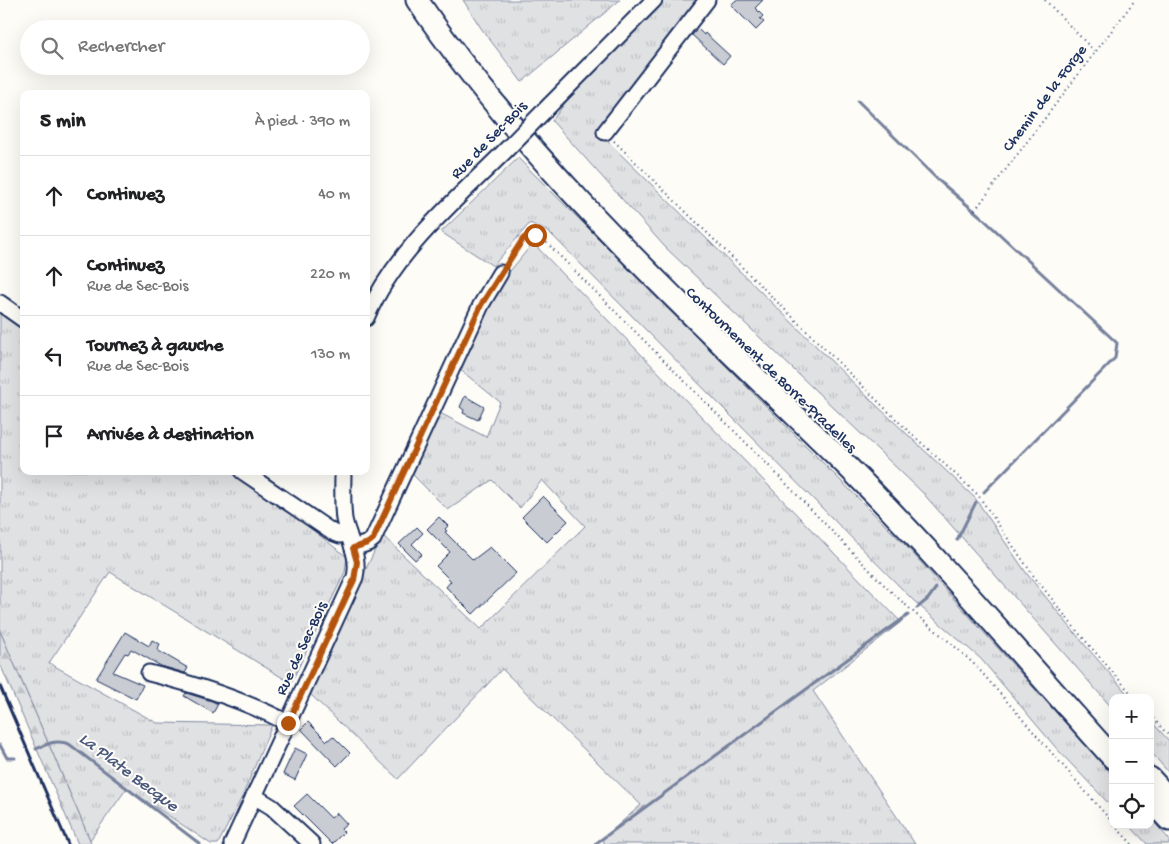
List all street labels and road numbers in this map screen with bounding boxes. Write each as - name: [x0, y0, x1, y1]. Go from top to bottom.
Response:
- street label: Chemin de la Forge: [1000, 41, 1093, 156]
- street label: Rue de Sec-Bois: [448, 97, 533, 184]
- street label: Contournement de Borre-Pradelles: [680, 284, 860, 459]
- street label: Rue de Sec-Bois: [273, 598, 333, 699]

